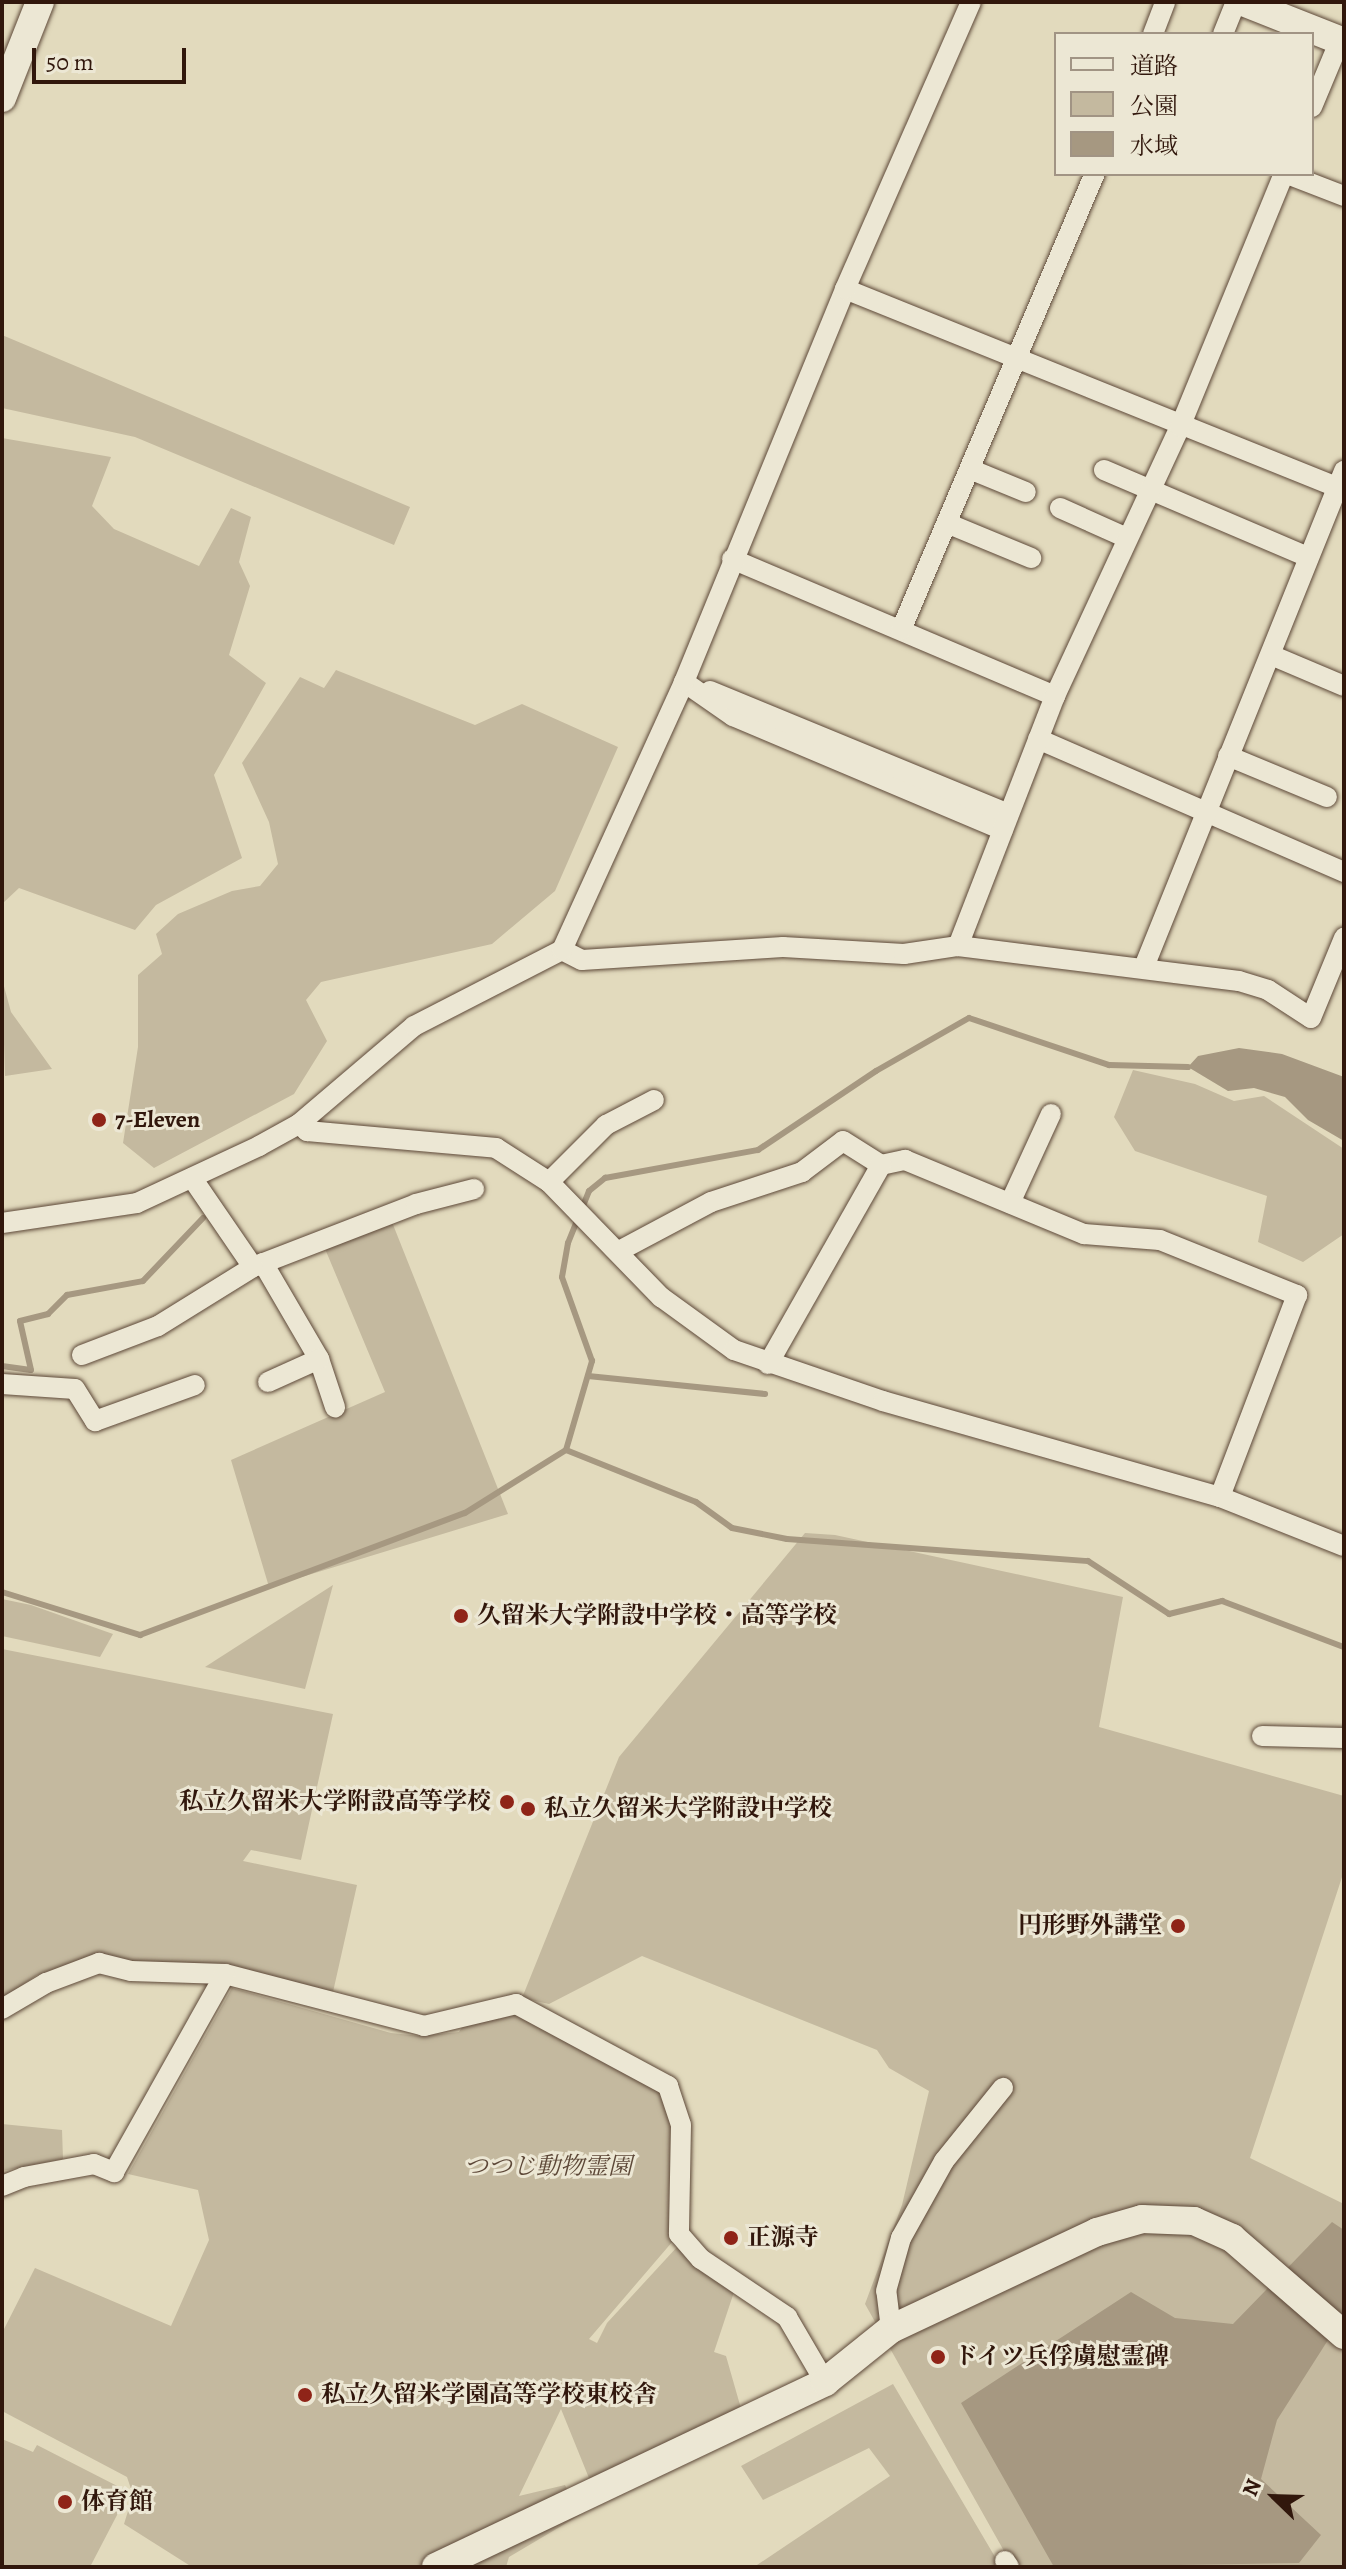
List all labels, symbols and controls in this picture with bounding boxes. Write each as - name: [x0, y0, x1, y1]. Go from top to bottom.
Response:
- scale bar: [36, 32, 190, 82]
- legend: [1054, 32, 1314, 176]
- text: 50 m: [46, 46, 94, 78]
- text: 道路: [1130, 50, 1178, 82]
- text: 公園: [1130, 90, 1178, 122]
- text: 水域: [1130, 130, 1178, 162]
- place label: 7-Eleven: [115, 1106, 200, 1134]
- marker: 7-Eleven: [90, 1111, 108, 1129]
- place label: 久留米大学附設中学校・高等学校: [477, 1602, 837, 1630]
- marker: 久留米大学附設中学校・高等学校: [452, 1607, 470, 1625]
- place label: 私立久留米大学附設高等学校: [179, 1788, 491, 1816]
- marker: 私立久留米大学附設高等学校: [498, 1793, 516, 1811]
- place label: 私立久留米大学附設中学校: [544, 1795, 832, 1823]
- marker: 私立久留米大学附設中学校: [519, 1800, 537, 1818]
- place label: 円形野外講堂: [1018, 1912, 1162, 1940]
- marker: 円形野外講堂: [1169, 1917, 1187, 1935]
- park label: つつじ動物霊園: [464, 2153, 632, 2181]
- place label: 正源寺: [747, 2224, 819, 2252]
- marker: 正源寺: [722, 2229, 740, 2247]
- place label: ドイツ兵俘虜慰霊碑: [954, 2343, 1170, 2371]
- marker: ドイツ兵俘虜慰霊碑: [929, 2348, 947, 2366]
- place label: 私立久留米学園高等学校東校舎: [321, 2381, 657, 2409]
- marker: 私立久留米学園高等学校東校舎: [296, 2386, 314, 2404]
- north arrow: [1234, 2457, 1314, 2537]
- text: N: [1235, 2474, 1269, 2501]
- place label: 体育館: [81, 2488, 153, 2516]
- marker: 体育館: [56, 2493, 74, 2511]

